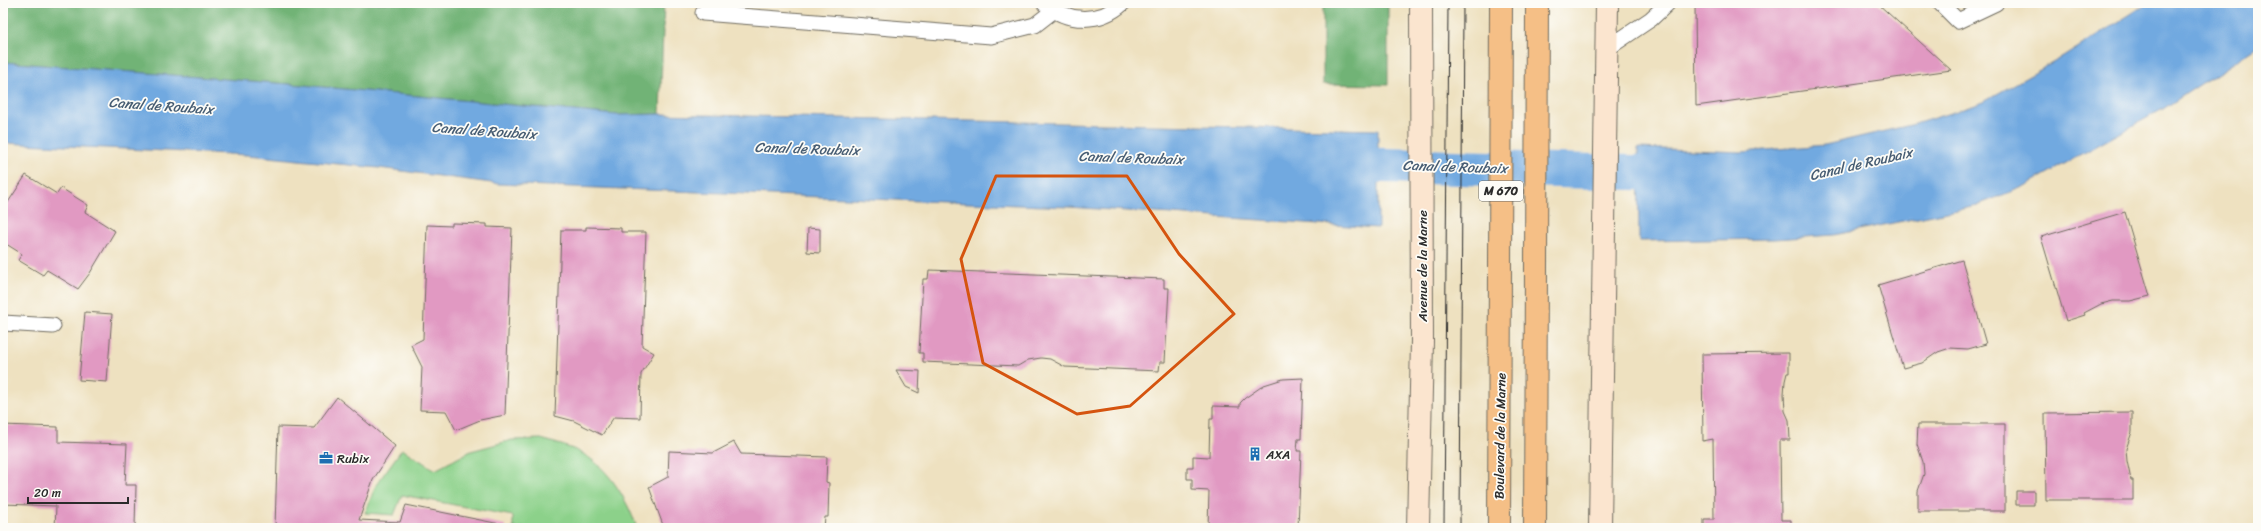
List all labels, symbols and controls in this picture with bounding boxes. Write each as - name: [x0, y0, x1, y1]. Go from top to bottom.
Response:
- water label: Canal de Roubaix: [108, 90, 216, 122]
- water label: Canal de Roubaix: [431, 115, 539, 147]
- water label: Canal de Roubaix: [754, 135, 862, 163]
- water label: Canal de Roubaix: [1807, 140, 1917, 188]
- water label: Canal de Roubaix: [1078, 144, 1186, 172]
- water label: Canal de Roubaix: [1402, 153, 1510, 181]
- road number: M 670: [1479, 181, 1523, 201]
- street label: Avenue de la Marne: [1411, 210, 1434, 323]
- street label: Boulevard de la Marne: [1487, 372, 1513, 499]
- place label: AXA: [1265, 443, 1290, 466]
- building icon: AXA: [1247, 446, 1263, 462]
- place label: Rubix: [337, 447, 370, 470]
- office icon: Rubix: [318, 450, 334, 466]
- scale bar: [28, 479, 128, 505]
- text: 20 m: [34, 482, 61, 504]

